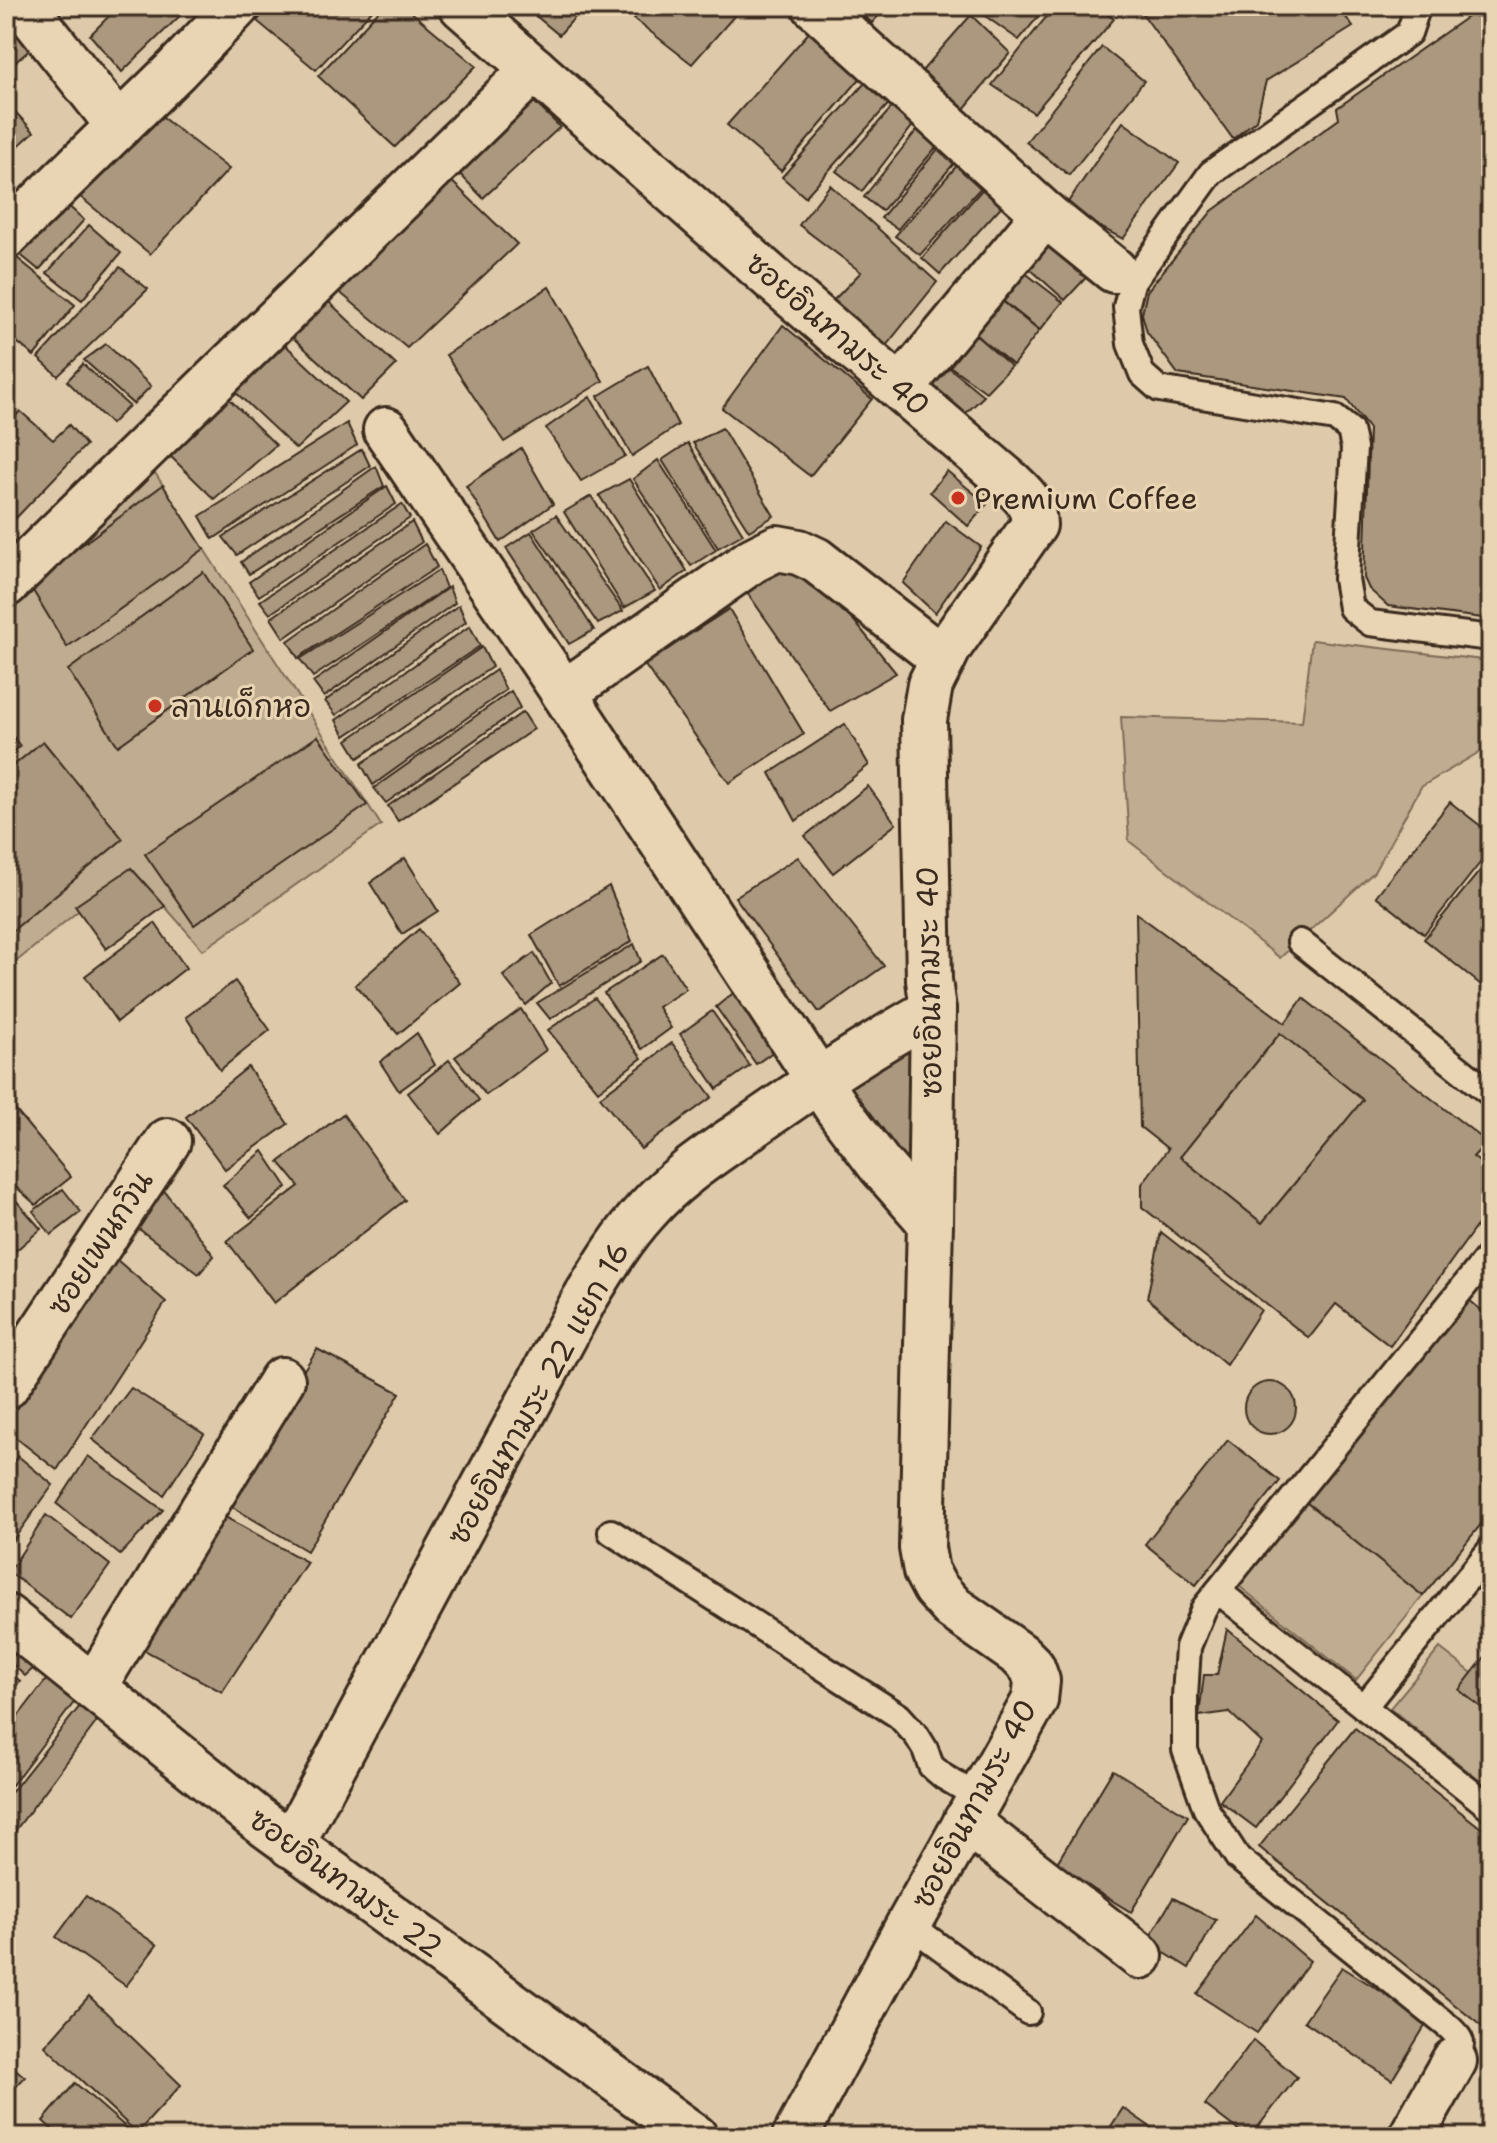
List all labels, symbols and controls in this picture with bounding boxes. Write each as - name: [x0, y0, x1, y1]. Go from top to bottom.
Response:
- street label: ซอยอินทามระ 40: [737, 243, 939, 425]
- place label: Premium Coffee: [974, 478, 1198, 519]
- marker: Premium Coffee: [949, 489, 967, 507]
- place label: ลานเด็กหอ: [171, 686, 311, 727]
- marker: ลานเด็กหอ: [146, 697, 164, 715]
- street label: ซอยอินทามระ 40: [906, 866, 952, 1098]
- street label: ซอยเพนกวิน: [38, 1162, 162, 1324]
- street label: ซอยอินทามระ 22 แยก 16: [437, 1234, 639, 1552]
- street label: ซอยอินทามระ 40: [902, 1692, 1046, 1916]
- street label: ซอยอินทามระ 22: [241, 1799, 451, 1967]

